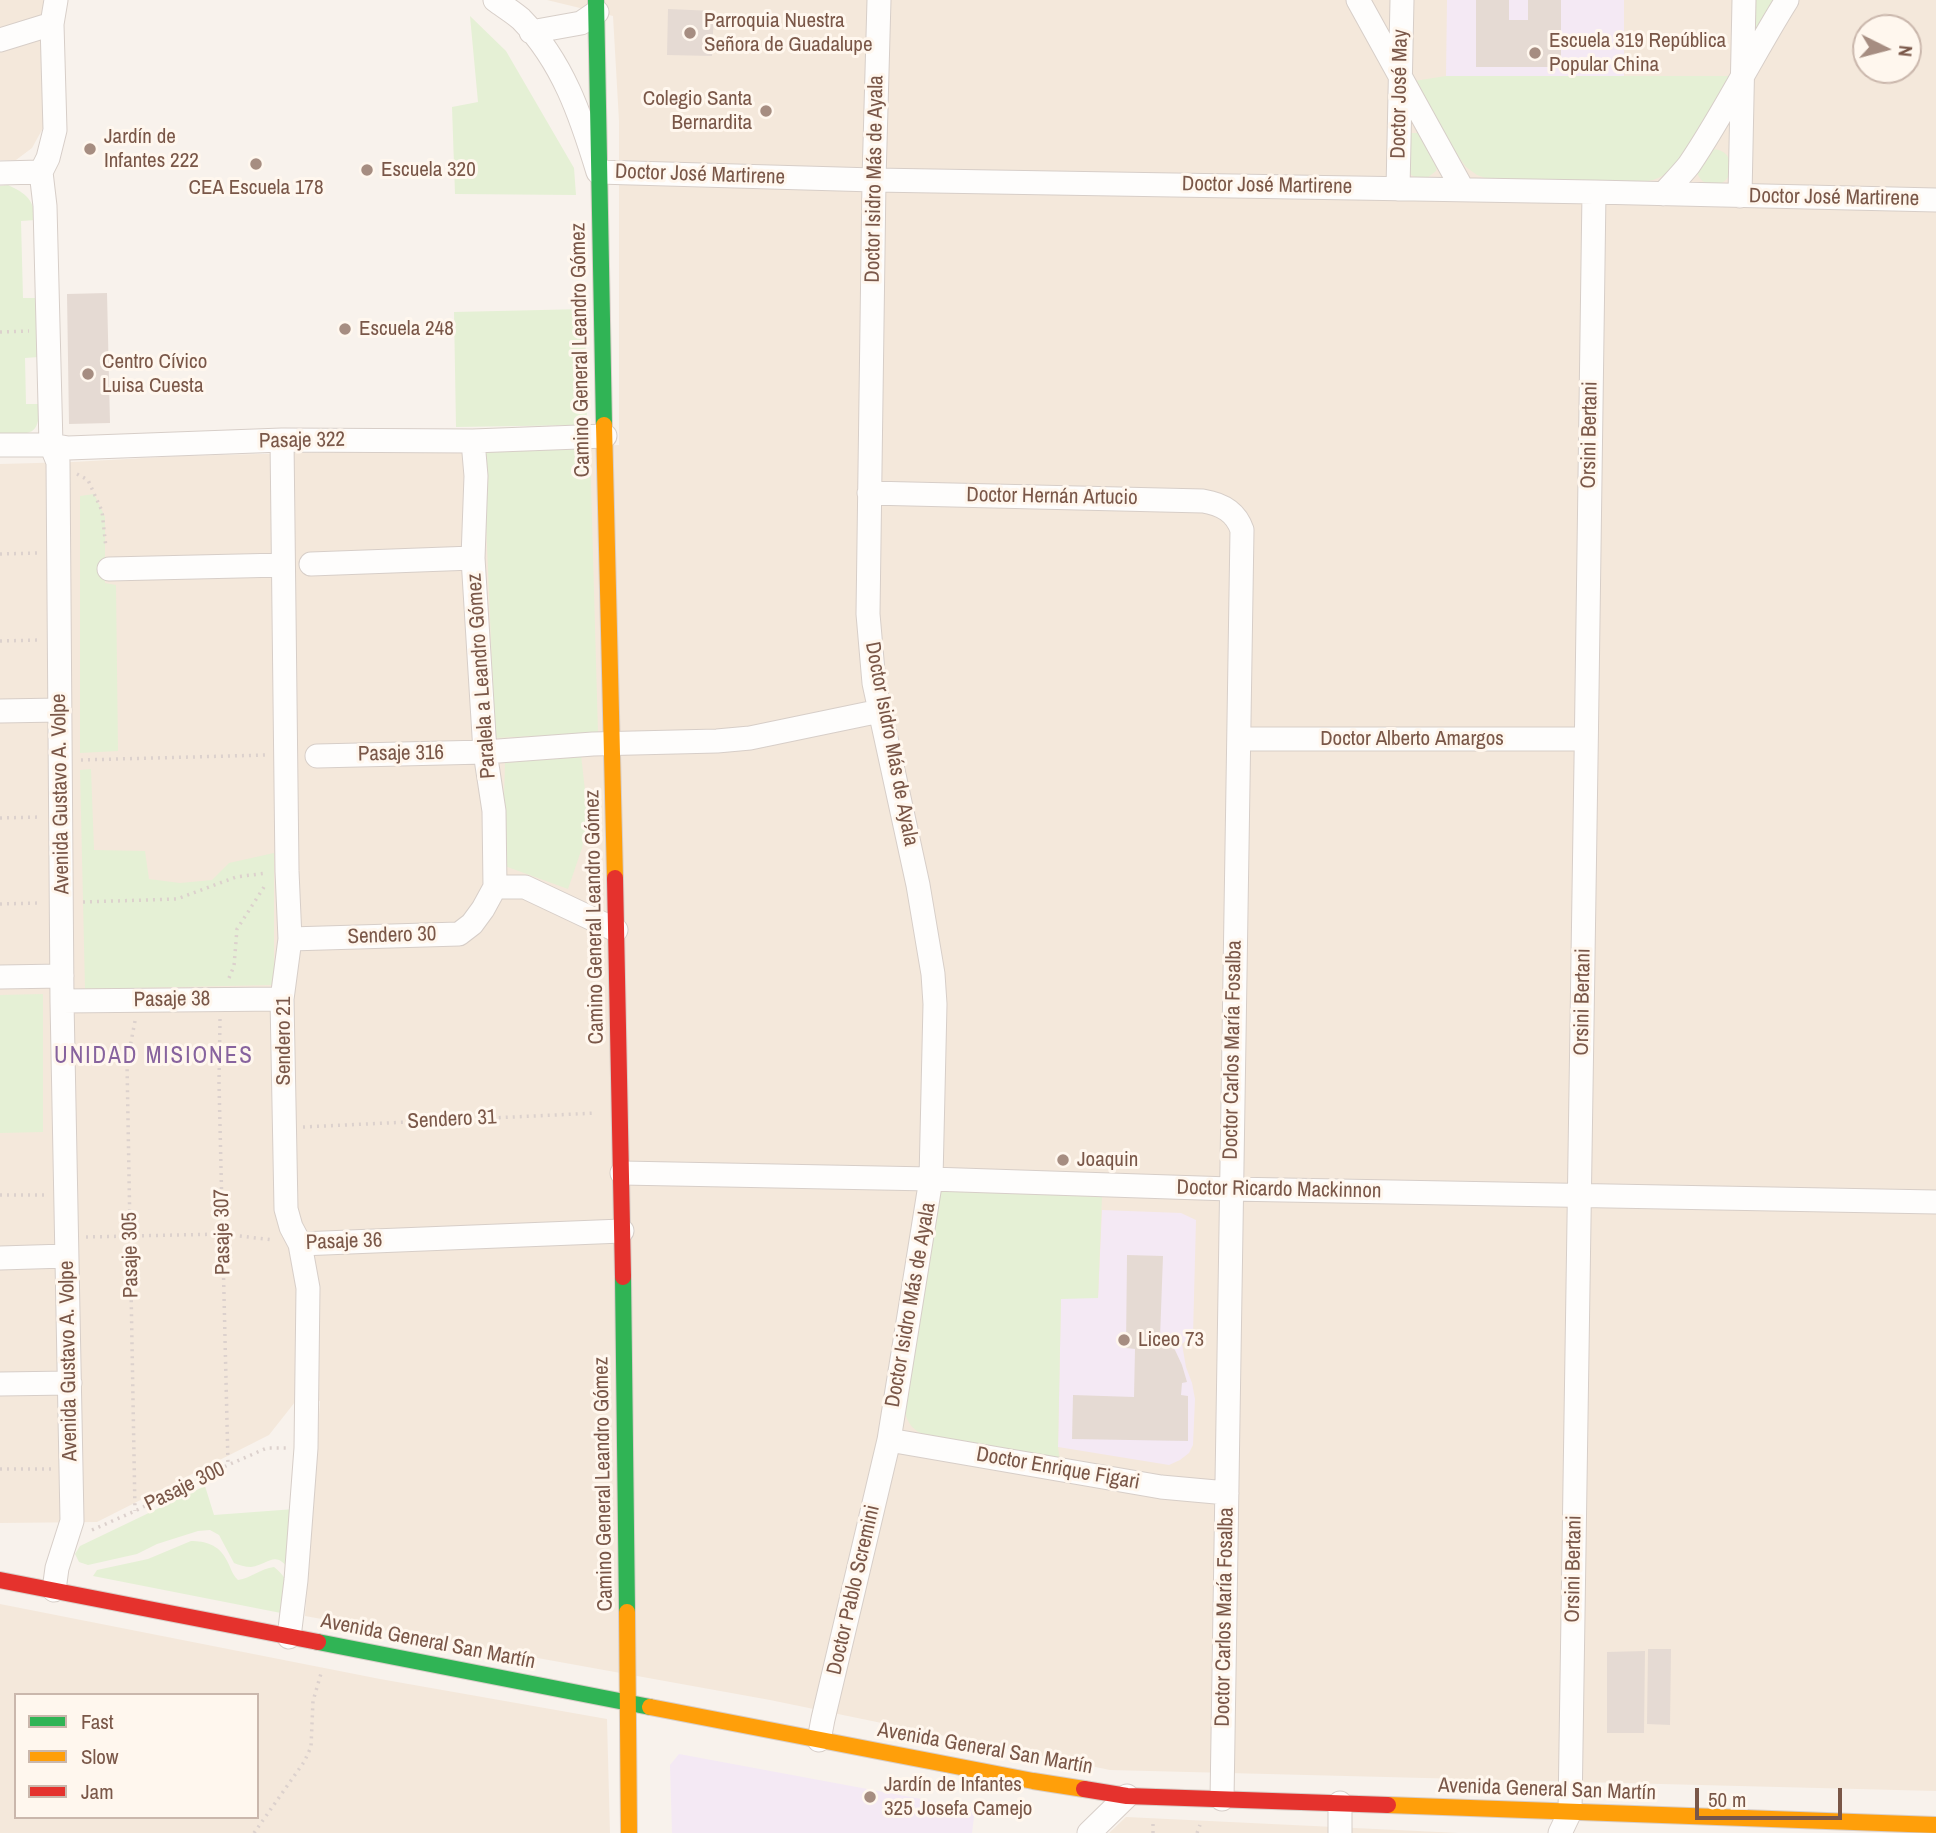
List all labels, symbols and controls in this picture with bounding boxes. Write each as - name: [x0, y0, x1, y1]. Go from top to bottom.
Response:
- place label: Parroquia Nuestra Señora de Guadalupe: [704, 8, 873, 58]
- north arrow: [1852, 14, 1922, 84]
- marker: Parroquia Nuestra Señora de Guadalupe: [682, 25, 698, 41]
- place label: Escuela 319 República Popular China: [1549, 28, 1726, 78]
- street label: Doctor José May: [1386, 29, 1414, 159]
- text: N: [1892, 44, 1919, 58]
- marker: Escuela 319 República Popular China: [1527, 45, 1543, 61]
- street label: Doctor Isidro Más de Ayala: [861, 75, 889, 283]
- place label: Colegio Santa Bernardita: [643, 86, 752, 136]
- marker: Colegio Santa Bernardita: [758, 103, 774, 119]
- place label: Jardín de Infantes 222: [104, 124, 199, 174]
- marker: Jardín de Infantes 222: [82, 141, 98, 157]
- marker: CEA Escuela 178: [248, 156, 264, 172]
- place label: Escuela 320: [381, 157, 476, 183]
- street label: Doctor José Martirene: [614, 159, 786, 191]
- marker: Escuela 320: [359, 162, 375, 178]
- street label: Doctor José Martirene: [1182, 172, 1352, 200]
- place label: CEA Escuela 178: [189, 175, 323, 201]
- street label: Doctor José Martirene: [1749, 184, 1919, 212]
- street label: Camino General Leandro Gómez: [566, 222, 596, 478]
- place label: Escuela 248: [359, 316, 454, 342]
- marker: Escuela 248: [337, 321, 353, 337]
- place label: Centro Cívico Luisa Cuesta: [102, 349, 207, 399]
- marker: Centro Cívico Luisa Cuesta: [80, 366, 96, 382]
- street label: Orsini Bertani: [1576, 381, 1604, 489]
- street label: Pasaje 322: [259, 428, 345, 454]
- street label: Doctor Hernán Artucio: [966, 483, 1138, 511]
- street label: Paralela a Leandro Gómez: [462, 572, 502, 780]
- street label: Doctor Isidro Más de Ayala: [859, 640, 923, 848]
- street label: Avenida Gustavo A. Volpe: [47, 693, 75, 895]
- street label: Doctor Alberto Amargos: [1320, 726, 1504, 752]
- street label: Pasaje 316: [358, 741, 444, 767]
- street label: Camino General Leandro Gómez: [580, 789, 610, 1045]
- street label: Sendero 30: [347, 922, 437, 950]
- street label: Doctor Carlos María Fosalba: [1218, 940, 1248, 1160]
- street label: Orsini Bertani: [1569, 948, 1597, 1056]
- street label: Pasaje 38: [133, 987, 211, 1013]
- street label: Sendero 21: [271, 996, 297, 1086]
- district label: UNIDAD MISIONES: [56, 1043, 252, 1071]
- street label: Sendero 31: [407, 1105, 497, 1135]
- place label: Joaquin: [1077, 1147, 1138, 1173]
- marker: Joaquin: [1055, 1152, 1071, 1168]
- street label: Doctor Ricardo Mackinnon: [1176, 1176, 1382, 1204]
- street label: Pasaje 307: [210, 1189, 236, 1275]
- street label: Doctor Isidro Más de Ayala: [881, 1201, 941, 1409]
- street label: Pasaje 305: [118, 1212, 144, 1298]
- street label: Pasaje 36: [305, 1228, 383, 1256]
- street label: Avenida Gustavo A. Volpe: [55, 1260, 83, 1462]
- place label: Liceo 73: [1138, 1327, 1204, 1353]
- marker: Liceo 73: [1116, 1332, 1132, 1348]
- street label: Camino General Leandro Gómez: [589, 1356, 619, 1612]
- street label: Doctor Enrique Figari: [974, 1442, 1142, 1496]
- street label: Pasaje 300: [141, 1457, 229, 1517]
- street label: Doctor Pablo Scremini: [822, 1503, 886, 1677]
- street label: Doctor Carlos María Fosalba: [1210, 1507, 1240, 1727]
- street label: Orsini Bertani: [1560, 1515, 1588, 1623]
- street label: Avenida General San Martín: [319, 1609, 537, 1675]
- legend: [14, 1693, 259, 1819]
- text: Fast: [81, 1707, 114, 1736]
- street label: Avenida General San Martín: [875, 1718, 1095, 1780]
- text: Slow: [81, 1742, 118, 1771]
- place label: Jardín de Infantes 325 Josefa Camejo: [884, 1772, 1032, 1822]
- scale bar: [1698, 1773, 1845, 1817]
- street label: Avenida General San Martín: [1438, 1774, 1656, 1806]
- text: Jam: [81, 1777, 114, 1806]
- text: 50 m: [1708, 1785, 1746, 1814]
- marker: Jardín de Infantes 325 Josefa Camejo: [862, 1789, 878, 1805]

